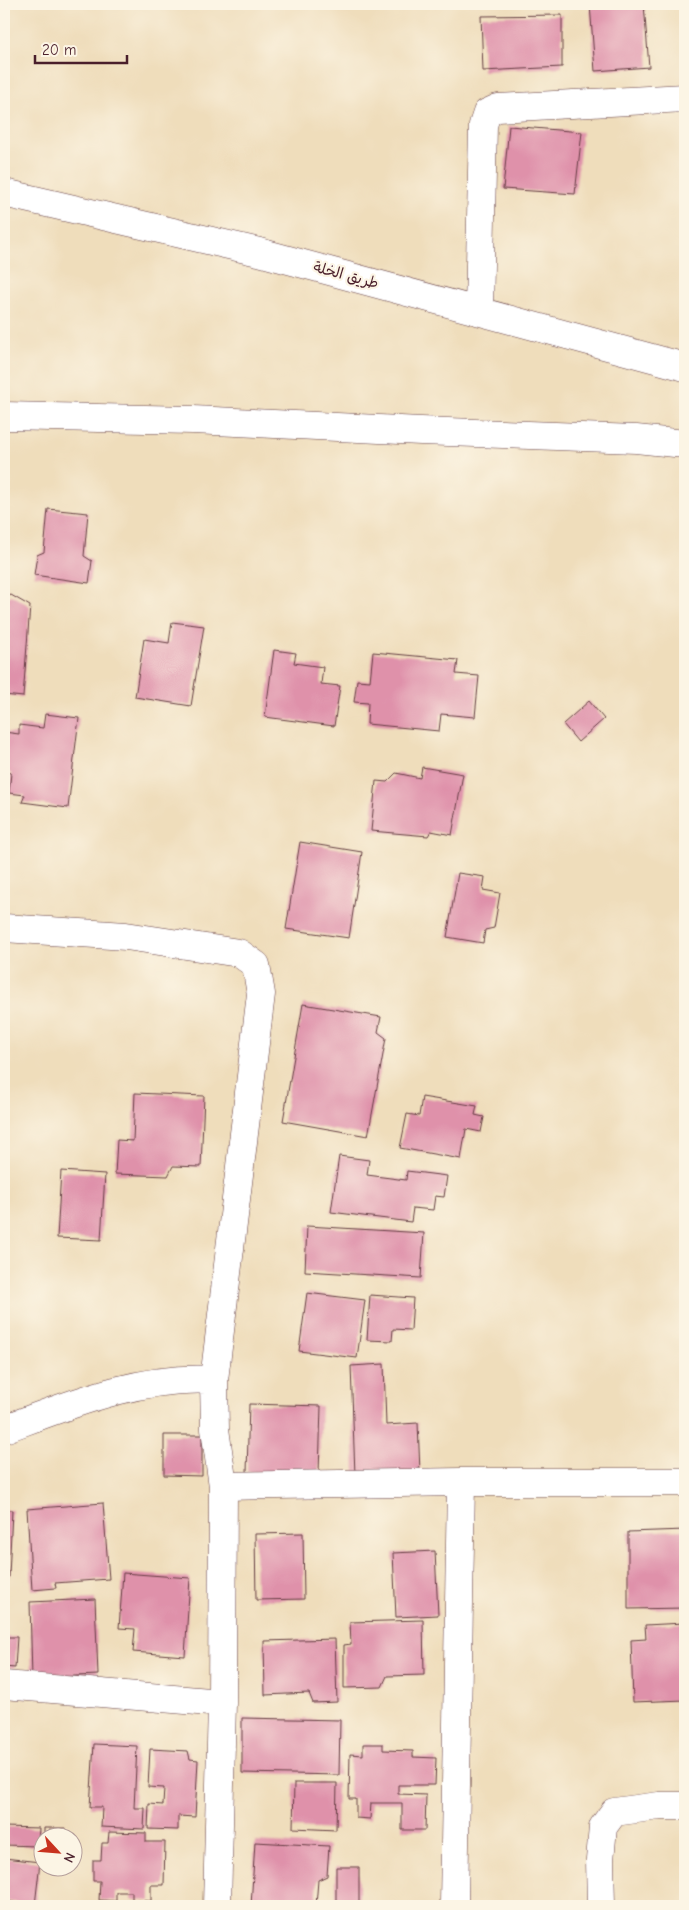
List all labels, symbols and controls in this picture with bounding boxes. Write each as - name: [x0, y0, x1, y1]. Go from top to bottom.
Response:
- scale bar: [35, 32, 128, 64]
- text: 20 m: [42, 41, 76, 59]
- street label: طريق الخلة: [311, 258, 381, 292]
- north arrow: [32, 1828, 82, 1878]
- text: N: [60, 1850, 79, 1865]

